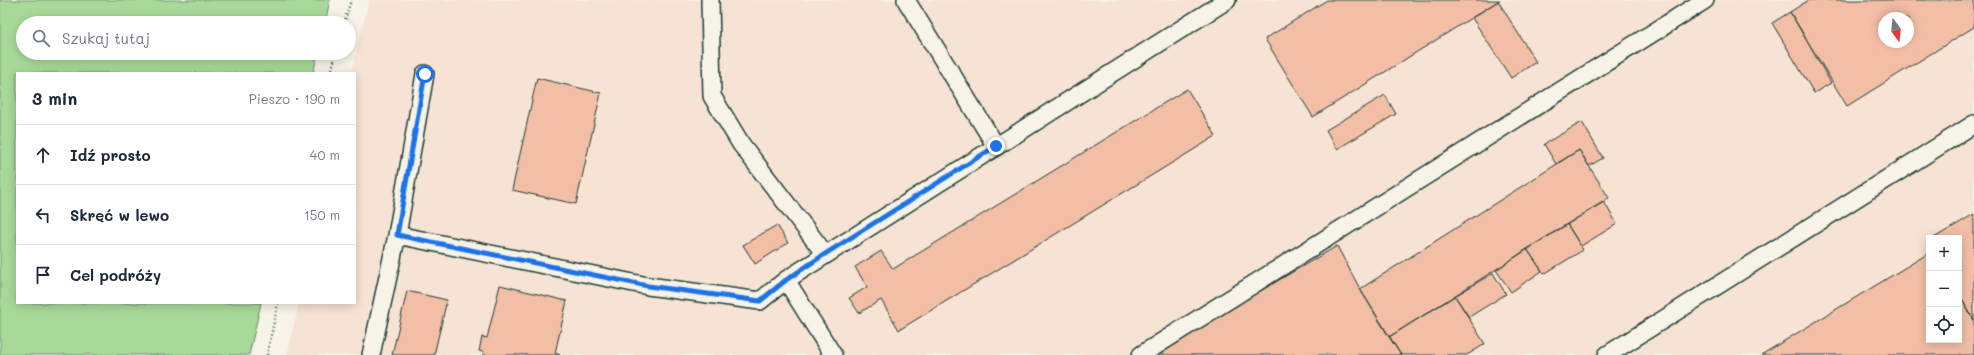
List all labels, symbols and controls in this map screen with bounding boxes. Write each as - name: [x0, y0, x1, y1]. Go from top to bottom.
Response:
- north arrow: [1878, 12, 1914, 48]
- search box: [16, 16, 356, 60]
- icon: search: [30, 27, 52, 49]
- text: Szukaj tutaj: [62, 28, 150, 48]
- route start: [416, 65, 434, 83]
- text: 3 min: [32, 87, 77, 109]
- text: Pieszo · 190 m: [249, 90, 340, 107]
- route end: [987, 137, 1005, 155]
- icon: ahead: [32, 144, 54, 166]
- text: Idź prosto: [70, 145, 151, 165]
- text: 40 m: [310, 146, 340, 163]
- icon: left: [32, 204, 54, 226]
- text: Skręć w lewo: [70, 205, 169, 225]
- text: 150 m: [304, 206, 340, 223]
- map controls: [1926, 235, 1962, 343]
- button: +: [1926, 235, 1962, 271]
- icon: arrive: [32, 264, 54, 286]
- text: Cel podróży: [70, 265, 161, 285]
- button: −: [1926, 271, 1962, 307]
- button: locate: [1926, 307, 1962, 343]

